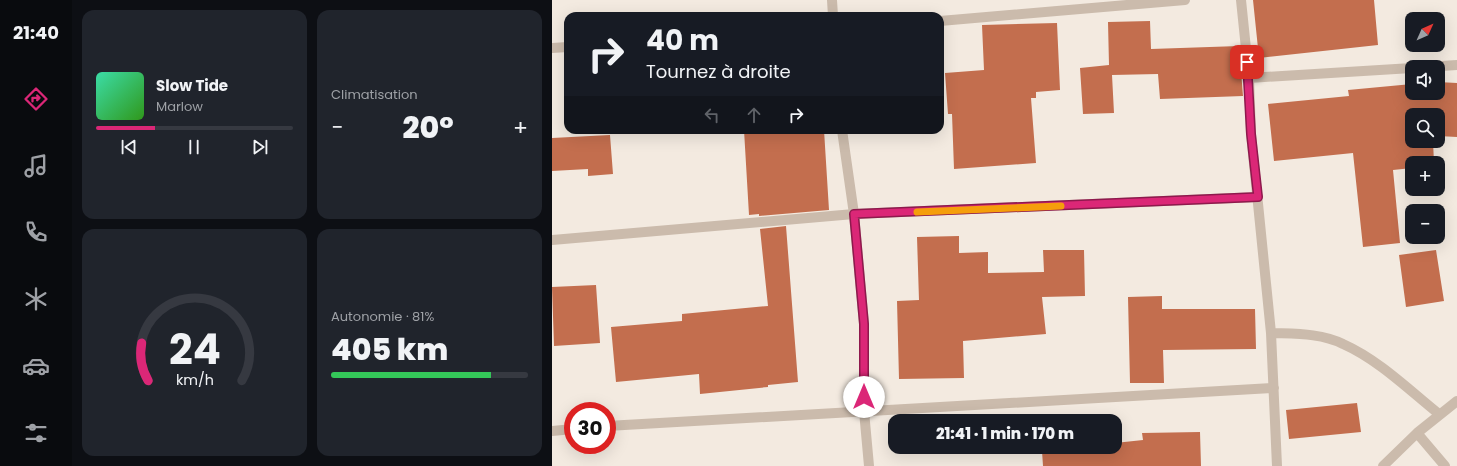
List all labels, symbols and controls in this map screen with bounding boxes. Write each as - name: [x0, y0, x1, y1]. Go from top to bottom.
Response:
- north arrow: [1405, 12, 1445, 52]
- map controls: [1405, 12, 1445, 244]
- text: 21:40: [13, 20, 59, 45]
- text: 40 m: [646, 21, 719, 60]
- icon: right: [580, 28, 632, 80]
- pin: [1230, 45, 1264, 79]
- icon: arrive: [1236, 51, 1258, 73]
- text: Tournez à droite: [646, 59, 791, 84]
- button: sound: [1405, 60, 1445, 100]
- text: Slow Tide: [156, 75, 228, 96]
- icon: directions: [22, 85, 50, 113]
- text: Climatisation: [331, 85, 418, 104]
- text: Marlow: [156, 97, 203, 116]
- icon: left: [701, 104, 723, 126]
- icon: ahead: [743, 104, 765, 126]
- icon: right: [785, 104, 807, 126]
- text: 20°: [402, 106, 454, 149]
- button: search: [1405, 108, 1445, 148]
- text: −: [331, 112, 343, 143]
- text: +: [513, 112, 528, 143]
- icon: previous: [118, 136, 140, 158]
- icon: pause: [183, 136, 205, 158]
- icon: next: [249, 136, 271, 158]
- icon: music: [22, 152, 50, 180]
- button: +: [1405, 156, 1445, 196]
- button: −: [1405, 204, 1445, 244]
- icon: phone: [22, 218, 50, 246]
- icon: climate: [22, 285, 50, 313]
- text: Autonomie · 81%: [331, 307, 434, 326]
- text: 24: [169, 319, 220, 378]
- text: 405 km: [331, 328, 448, 371]
- icon: car: [22, 352, 50, 380]
- text: km/h: [175, 369, 214, 389]
- position arrow: [843, 376, 885, 418]
- speed limit sign: 30: [564, 402, 616, 454]
- icon: filters: [22, 419, 50, 447]
- text: 21:41 · 1 min · 170 m: [936, 423, 1074, 444]

